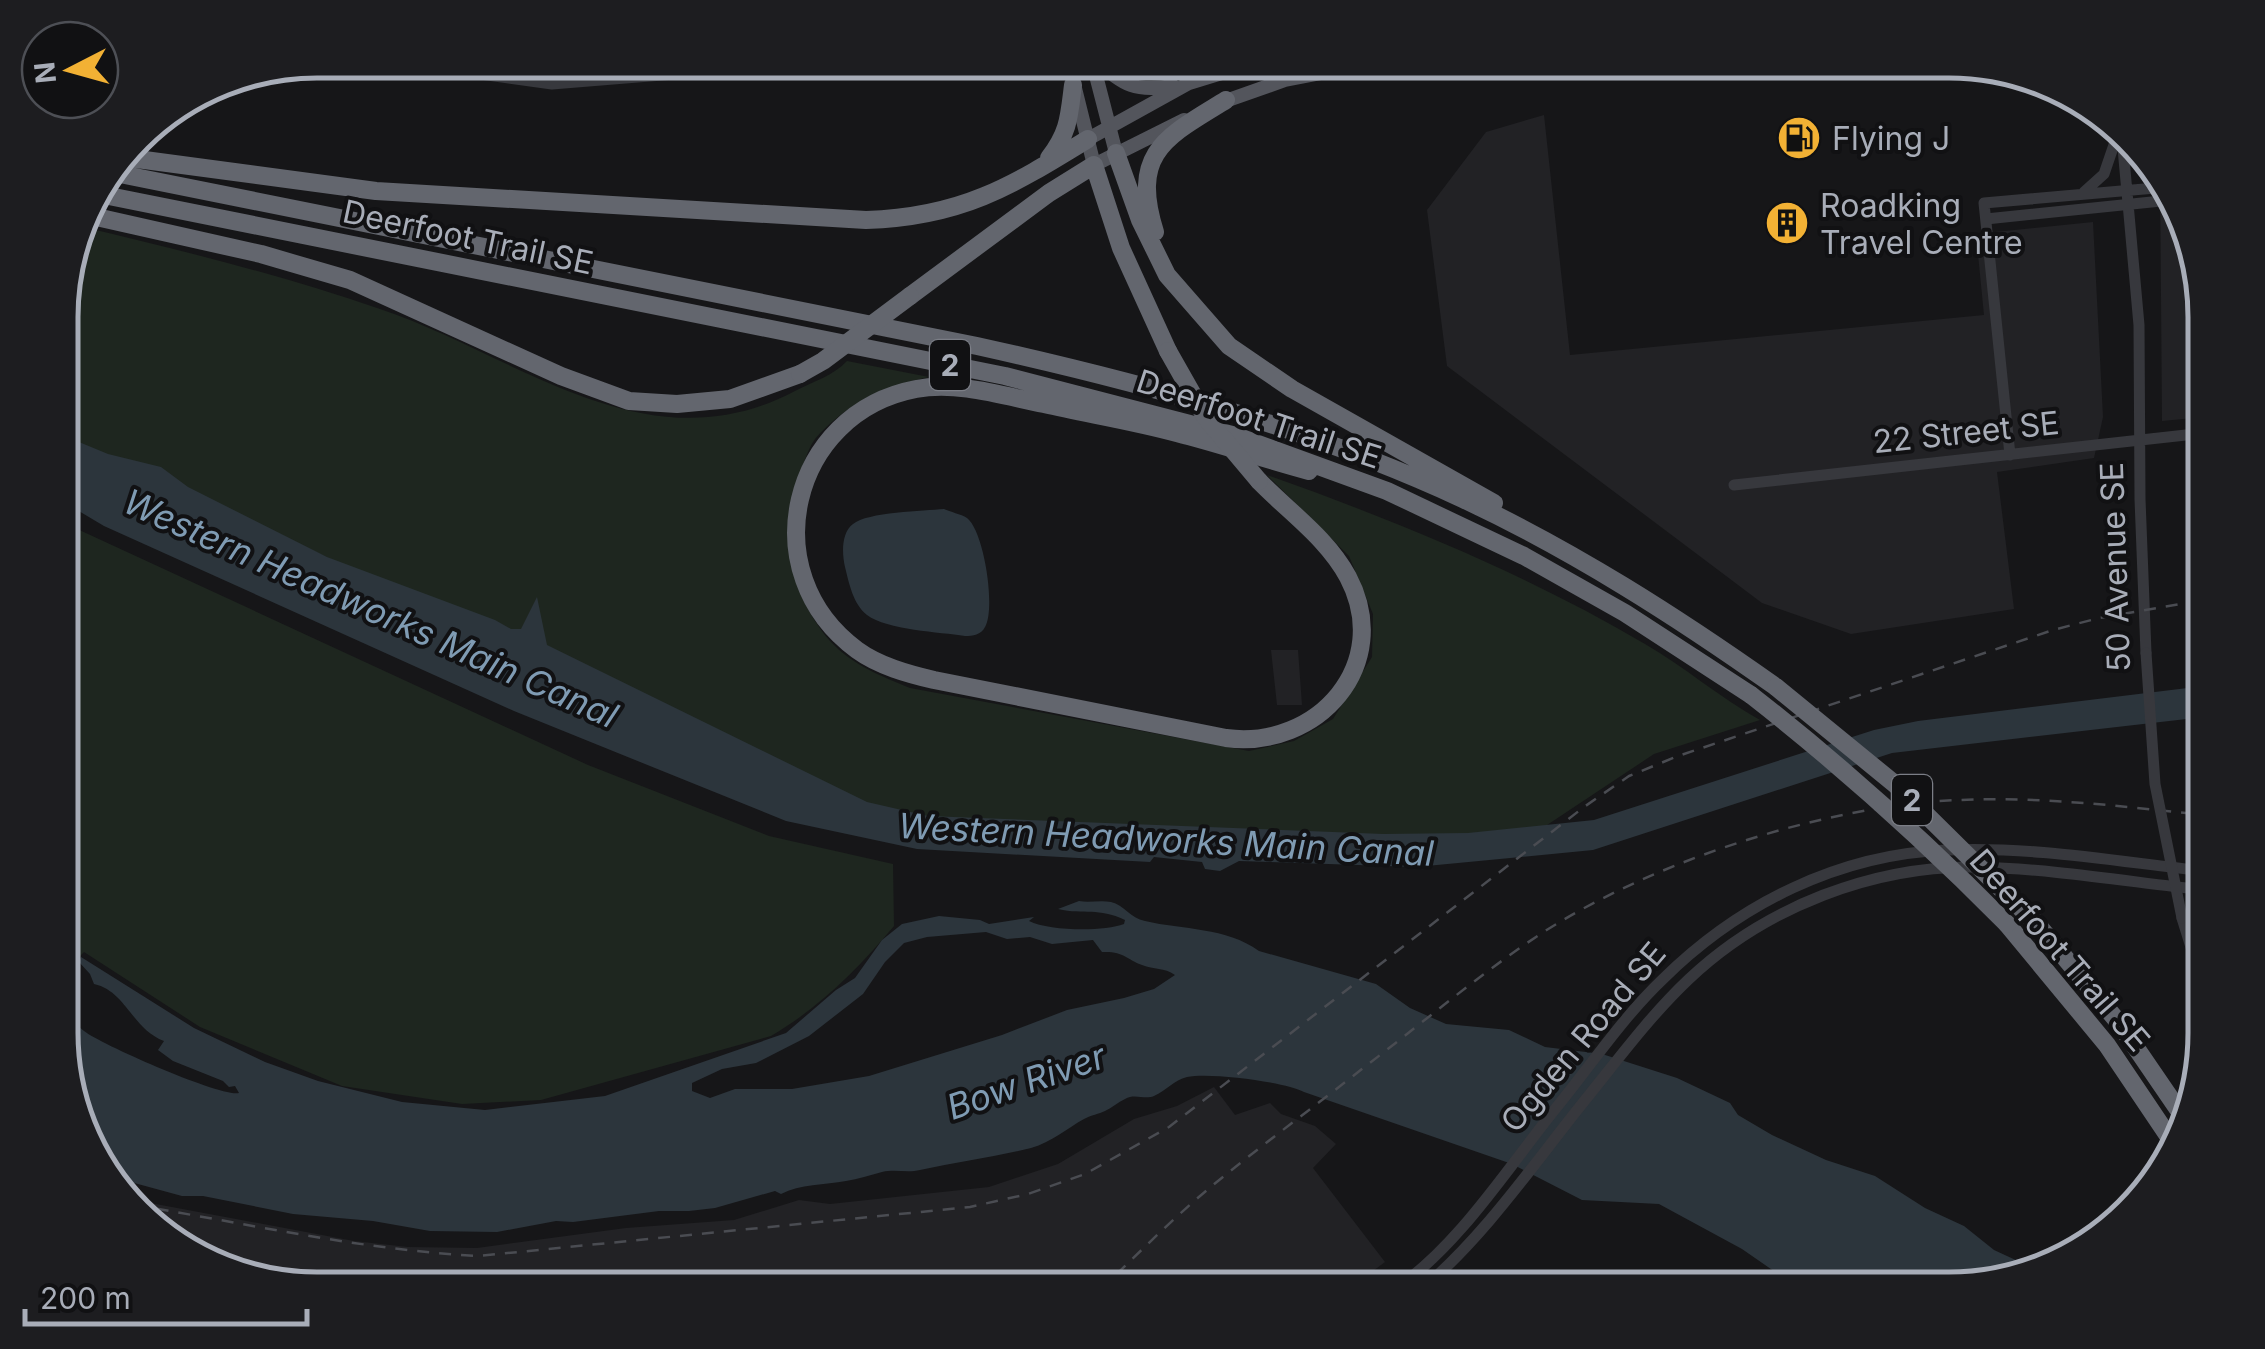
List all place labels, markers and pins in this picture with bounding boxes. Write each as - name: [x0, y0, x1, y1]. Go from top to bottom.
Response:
- fuel station icon: Flying J: [1776, 115, 1822, 161]
- place label: Flying J: [1832, 119, 1950, 158]
- place label: Roadking Travel Centre: [1820, 186, 2023, 262]
- building icon: Roadking Travel Centre: [1764, 200, 1810, 246]

